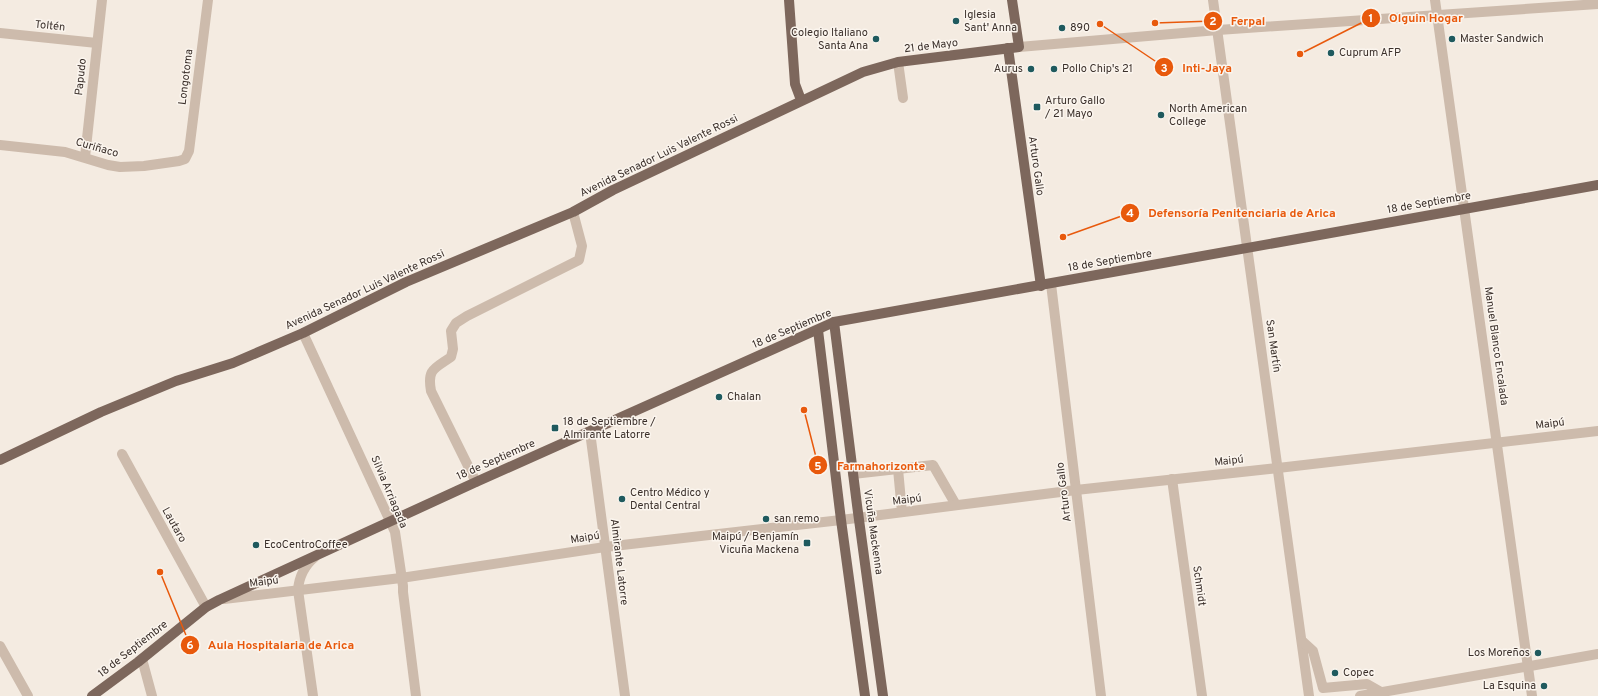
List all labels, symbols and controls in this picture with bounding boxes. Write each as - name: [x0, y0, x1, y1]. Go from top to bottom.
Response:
- callout: Olguin Hogar: [1361, 6, 1471, 30]
- place label: Iglesia Sant' Anna: [964, 8, 1017, 35]
- callout: Ferpal: [1203, 9, 1273, 33]
- text: 1: [1369, 11, 1373, 27]
- text: Olguin Hogar: [1389, 11, 1463, 27]
- text: 2: [1209, 14, 1217, 30]
- text: Ferpal: [1231, 14, 1265, 30]
- marker: Iglesia Sant' Anna: [951, 16, 961, 26]
- street label: Toltén: [34, 17, 66, 35]
- place label: 890: [1070, 21, 1090, 35]
- marker: 890: [1057, 23, 1067, 33]
- place label: Colegio Italiano Santa Ana: [791, 26, 868, 53]
- place label: Master Sandwich: [1460, 32, 1544, 46]
- marker: Colegio Italiano Santa Ana: [871, 34, 881, 44]
- marker: Master Sandwich: [1447, 34, 1457, 44]
- street label: 21 de Mayo: [903, 36, 959, 56]
- place label: Cuprum AFP: [1339, 46, 1401, 60]
- street label: Longotoma: [176, 48, 196, 106]
- marker: Cuprum AFP: [1326, 48, 1336, 58]
- callout: Inti-Jaya: [1154, 55, 1240, 79]
- street label: Papudo: [72, 58, 90, 96]
- text: 3: [1160, 61, 1168, 77]
- text: Inti-Jaya: [1182, 61, 1232, 77]
- place label: Aurus: [994, 62, 1023, 76]
- place label: Pollo Chip's 21: [1062, 62, 1133, 76]
- marker: Aurus: [1026, 64, 1036, 74]
- marker: Pollo Chip's 21: [1049, 64, 1059, 74]
- place label: Arturo Gallo / 21 Mayo: [1044, 94, 1105, 121]
- marker: Arturo Gallo / 21 Mayo: [1032, 102, 1042, 112]
- place label: North American College: [1169, 102, 1247, 129]
- marker: North American College: [1156, 110, 1166, 120]
- street label: Avenida Senador Luis Valente Rossi: [578, 112, 740, 200]
- street label: Curiñaco: [74, 135, 120, 161]
- street label: Arturo Gallo: [1025, 135, 1047, 197]
- street label: 18 de Septiembre: [1386, 189, 1472, 217]
- callout: Defensoría Penitenciaria de Arica: [1120, 201, 1344, 225]
- text: 4: [1126, 206, 1134, 222]
- text: Defensoría Penitenciaria de Arica: [1148, 206, 1336, 222]
- street label: Avenida Senador Luis Valente Rossi: [283, 247, 447, 333]
- street label: 18 de Septiembre: [1067, 247, 1153, 275]
- street label: Manuel Blanco Encalada: [1481, 286, 1511, 406]
- street label: 18 de Septiembre: [750, 306, 834, 352]
- street label: San Martín: [1262, 319, 1284, 373]
- place label: Chalan: [727, 390, 761, 404]
- marker: Chalan: [714, 392, 724, 402]
- place label: 18 de Septiembre / Almirante Latorre: [563, 415, 656, 442]
- street label: Maipú: [1534, 415, 1566, 433]
- marker: 18 de Septiembre / Almirante Latorre: [550, 423, 560, 433]
- street label: 18 de Septiembre: [454, 436, 538, 484]
- street label: Maipú: [1214, 452, 1244, 470]
- callout: Farmahorizonte: [808, 453, 933, 477]
- street label: Silvia Arriagada: [367, 454, 411, 531]
- text: 5: [814, 459, 822, 475]
- text: Farmahorizonte: [837, 459, 925, 475]
- street label: Arturo Gallo: [1053, 461, 1075, 523]
- place label: Centro Médico y Dental Central: [630, 486, 710, 513]
- street label: Vicuña Mackenna: [860, 488, 886, 576]
- street label: Maipú: [891, 491, 923, 509]
- marker: Centro Médico y Dental Central: [617, 494, 627, 504]
- street label: Lautaro: [159, 505, 189, 545]
- place label: san remo: [774, 512, 819, 526]
- marker: san remo: [761, 514, 771, 524]
- street label: Almirante Latorre: [607, 518, 631, 606]
- street label: Maipú: [569, 529, 601, 547]
- place label: Maipú / Benjamín Vicuña Mackena: [712, 530, 799, 557]
- place label: EcoCentroCoffee: [264, 538, 348, 552]
- marker: Maipú / Benjamín Vicuña Mackena: [802, 538, 812, 548]
- marker: EcoCentroCoffee: [251, 540, 261, 550]
- street label: Schmidt: [1189, 565, 1209, 607]
- street label: Maipú: [248, 573, 280, 591]
- street label: 18 de Septiembre: [95, 617, 171, 681]
- callout: Aula Hospitalaria de Arica: [180, 633, 363, 657]
- text: 6: [186, 638, 194, 654]
- text: Aula Hospitalaria de Arica: [208, 638, 354, 654]
- place label: Los Moreños: [1468, 646, 1530, 660]
- marker: Los Moreños: [1533, 648, 1543, 658]
- place label: Copec: [1343, 666, 1374, 680]
- marker: Copec: [1330, 668, 1340, 678]
- place label: La Esquina: [1483, 679, 1536, 693]
- marker: La Esquina: [1539, 681, 1549, 691]

